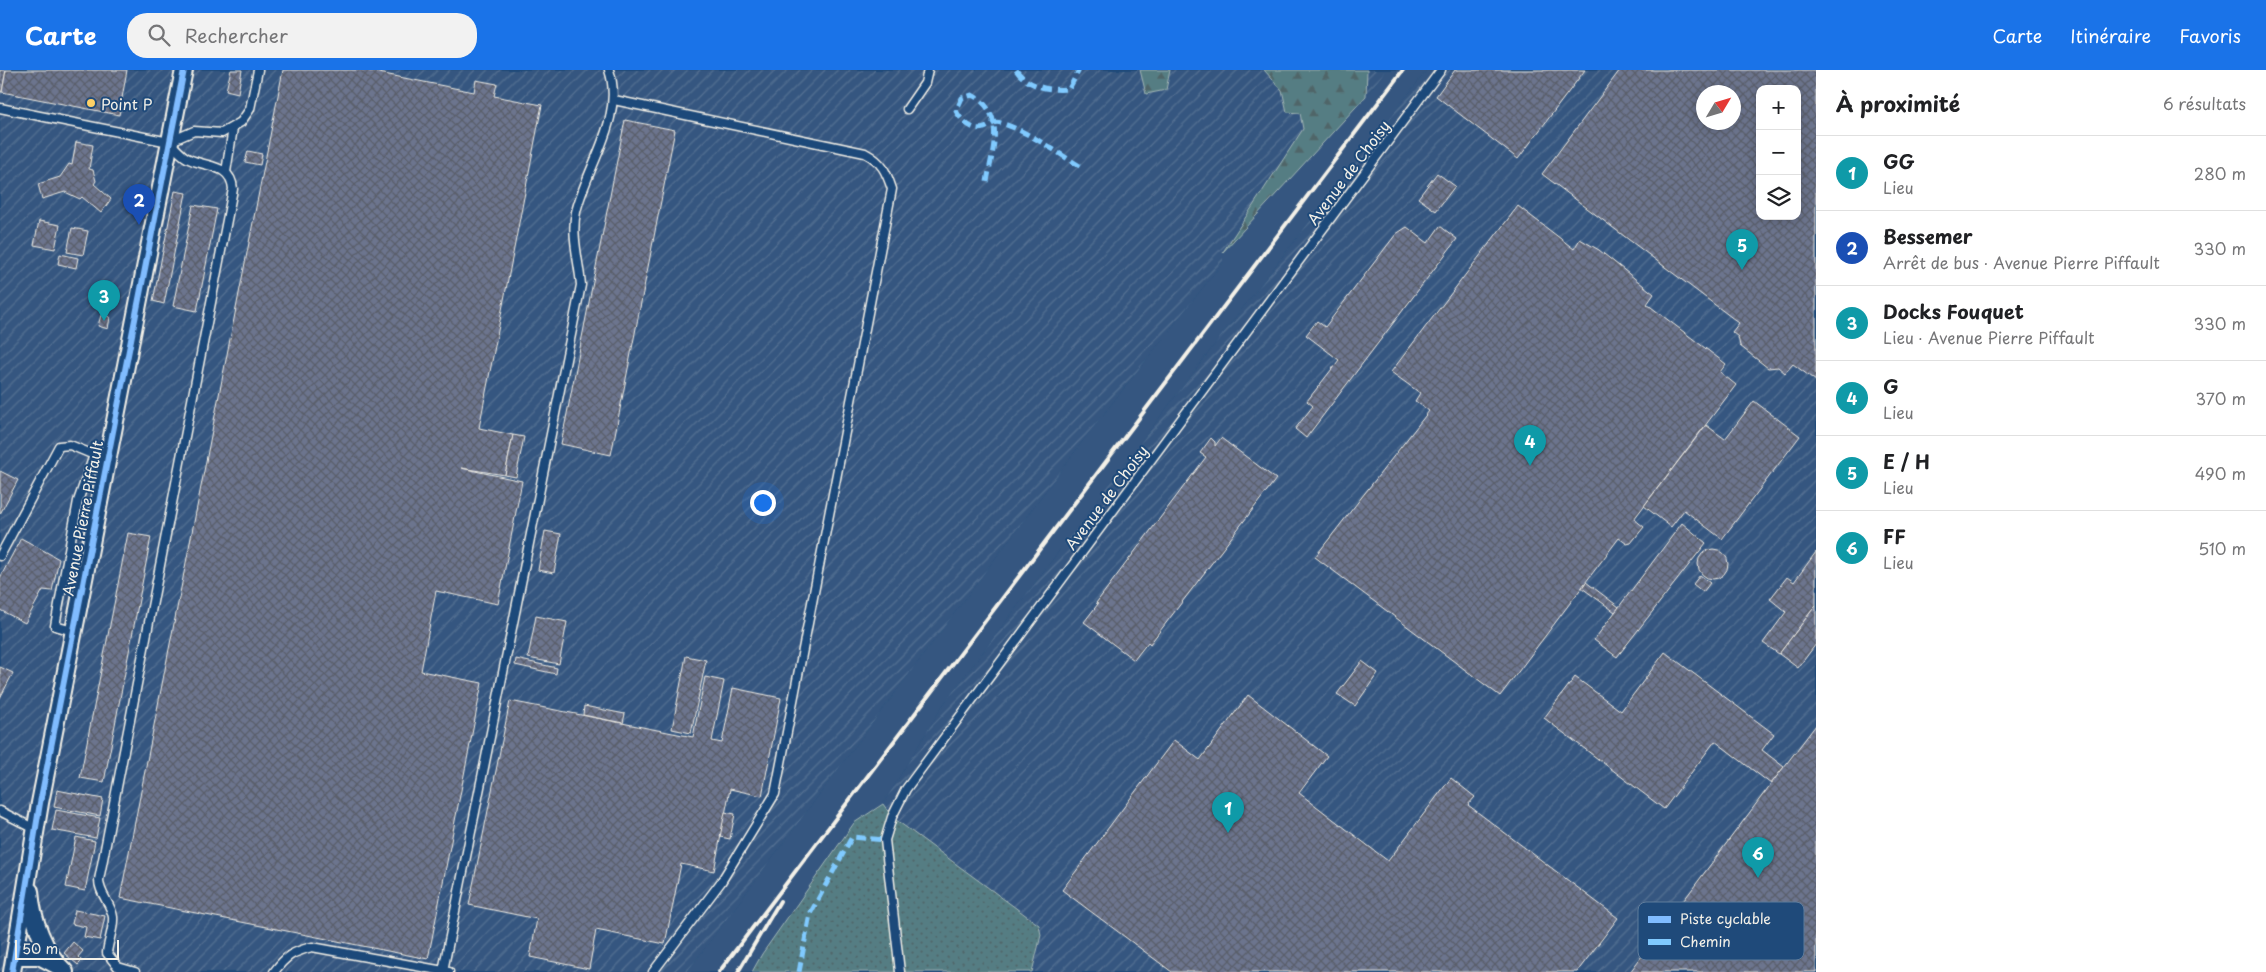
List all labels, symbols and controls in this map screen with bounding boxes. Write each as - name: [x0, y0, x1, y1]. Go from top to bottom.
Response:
- search box: [127, 13, 477, 58]
- text: Carte: [25, 17, 97, 53]
- icon: search: [145, 21, 173, 49]
- text: Rechercher: [185, 21, 288, 49]
- text: Carte: [1992, 22, 2042, 49]
- text: Itinéraire: [2070, 22, 2151, 49]
- text: Favoris: [2179, 22, 2241, 49]
- north arrow: [1696, 85, 1741, 130]
- map controls: [1756, 85, 1801, 220]
- button: +: [1756, 85, 1801, 130]
- text: À proximité: [1836, 87, 1960, 119]
- text: 6 résultats: [2163, 91, 2246, 115]
- place label: Point P: [101, 92, 153, 115]
- marker: Point P: [85, 97, 97, 109]
- street label: Avenue de Choisy: [1301, 115, 1395, 229]
- button: −: [1756, 130, 1801, 175]
- text: GG: [1883, 147, 1915, 175]
- text: 1: [1848, 161, 1856, 185]
- text: 280 m: [2194, 161, 2246, 185]
- button: layers: [1756, 175, 1801, 220]
- text: Lieu: [1883, 175, 1914, 199]
- pin: 2: [123, 184, 155, 225]
- text: Bessemer: [1883, 222, 1973, 250]
- pin: 5: [1726, 229, 1758, 270]
- text: 2: [1846, 236, 1858, 260]
- text: 330 m: [2193, 236, 2246, 260]
- text: Arrêt de bus · Avenue Pierre Piffault: [1883, 250, 2160, 274]
- pin: 3: [88, 280, 120, 321]
- text: Docks Fouquet: [1883, 297, 2024, 325]
- text: 3: [1847, 311, 1857, 335]
- text: 330 m: [2193, 311, 2246, 335]
- text: Lieu · Avenue Pierre Piffault: [1883, 325, 2095, 349]
- text: G: [1883, 372, 1899, 400]
- text: 4: [1847, 386, 1857, 410]
- text: 370 m: [2196, 386, 2246, 410]
- text: Lieu: [1883, 400, 1914, 424]
- pin: 4: [1514, 425, 1546, 466]
- street label: Avenue Pierre Piffault: [56, 438, 108, 598]
- street label: Avenue de Choisy: [1059, 440, 1153, 554]
- text: E / H: [1883, 447, 1930, 475]
- text: 5: [1847, 461, 1857, 485]
- text: 490 m: [2195, 461, 2246, 485]
- text: Lieu: [1883, 475, 1914, 499]
- your location: [750, 490, 776, 516]
- text: FF: [1883, 522, 1906, 550]
- text: 6: [1846, 536, 1858, 560]
- text: 510 m: [2198, 536, 2246, 560]
- text: Lieu: [1883, 550, 1914, 574]
- pin: 1: [1212, 792, 1244, 833]
- pin: 6: [1742, 837, 1774, 878]
- legend: [1638, 902, 1804, 960]
- text: Piste cyclable: [1680, 908, 1771, 929]
- text: Chemin: [1680, 931, 1731, 952]
- scale bar: [15, 937, 119, 960]
- text: 50 m: [22, 938, 58, 959]

